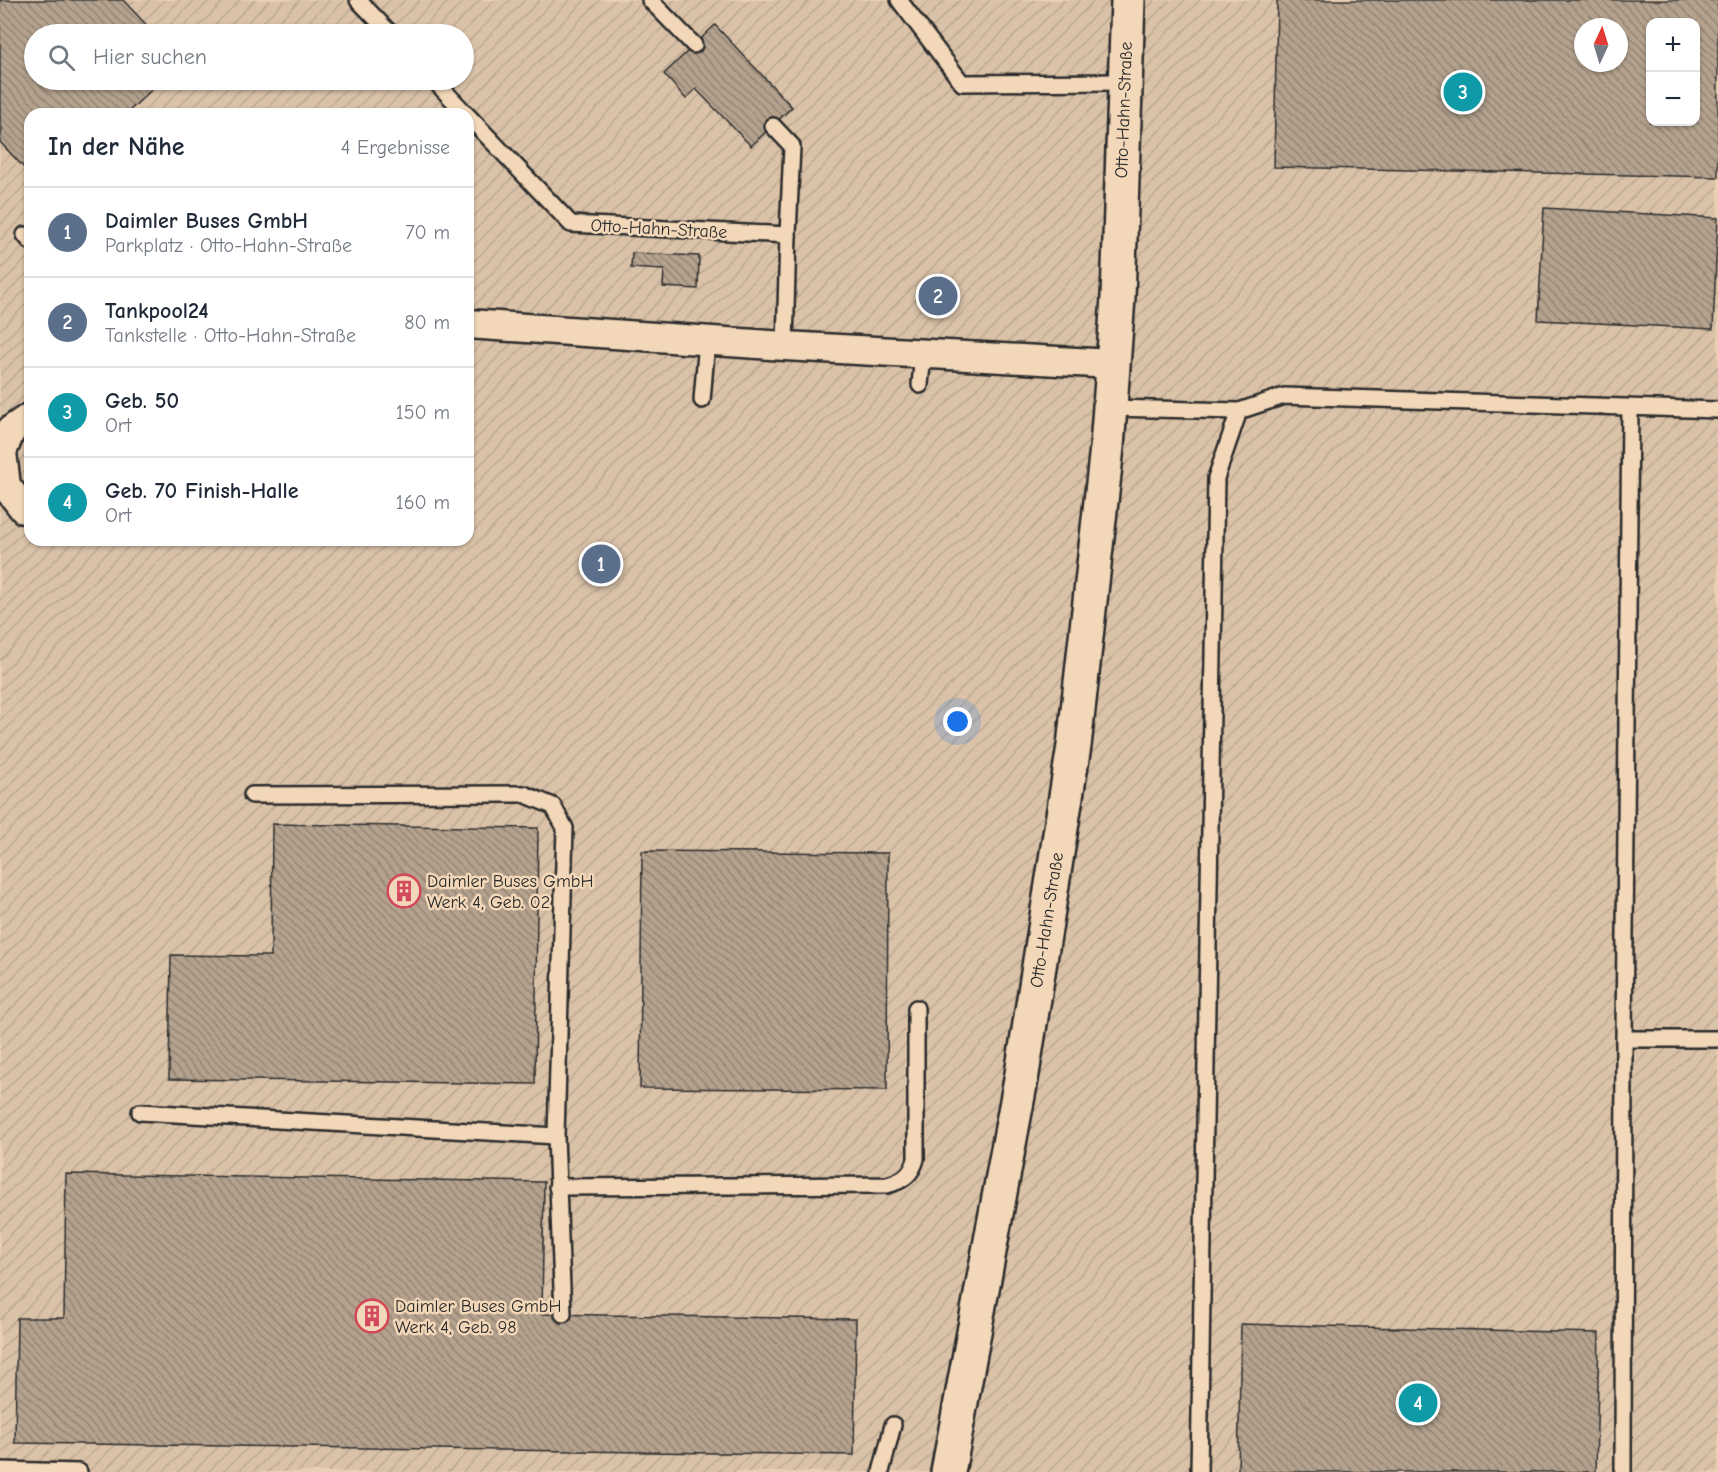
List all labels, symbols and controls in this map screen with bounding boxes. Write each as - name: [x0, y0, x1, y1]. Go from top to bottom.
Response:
- north arrow: [1574, 18, 1628, 72]
- map controls: [1646, 18, 1700, 126]
- button: +: [1646, 18, 1700, 72]
- search box: [24, 24, 474, 90]
- icon: search: [45, 41, 78, 74]
- street label: Otto-Hahn-Straße: [1111, 41, 1137, 179]
- text: Hier suchen: [93, 44, 207, 70]
- pin: 3: [1444, 70, 1482, 115]
- button: −: [1646, 72, 1700, 126]
- text: In der Nähe: [48, 132, 185, 162]
- text: 4 Ergebnisse: [341, 136, 450, 159]
- text: Daimler Buses GmbH: [105, 208, 308, 234]
- street label: Otto-Hahn-Straße: [590, 215, 728, 243]
- text: 1: [64, 221, 71, 244]
- text: 70 m: [405, 221, 450, 244]
- text: Parkplatz · Otto-Hahn-Straße: [105, 234, 352, 257]
- pin: 2: [918, 274, 958, 318]
- text: Tankpool24: [105, 298, 209, 324]
- text: 2: [63, 311, 72, 334]
- text: 80 m: [404, 311, 450, 334]
- text: Tankstelle · Otto-Hahn-Straße: [105, 324, 356, 347]
- text: Geb. 50: [105, 388, 179, 414]
- text: 3: [63, 401, 72, 424]
- text: 150 m: [396, 401, 450, 424]
- text: Ort: [105, 414, 132, 437]
- text: Geb. 70 Finish-Halle: [105, 478, 298, 504]
- text: 4: [63, 491, 72, 514]
- text: 160 m: [396, 491, 450, 514]
- text: Ort: [105, 504, 132, 527]
- pin: 1: [582, 542, 620, 586]
- your location: [943, 707, 972, 736]
- street label: Otto-Hahn-Straße: [1026, 851, 1068, 989]
- place label: Daimler Buses GmbH Werk 4, Geb. 02: [427, 871, 593, 913]
- building icon: Daimler Buses GmbH Werk 4, Geb. 02: [386, 873, 422, 909]
- place label: Daimler Buses GmbH Werk 4, Geb. 98: [395, 1296, 561, 1338]
- building icon: Daimler Buses GmbH Werk 4, Geb. 98: [354, 1298, 390, 1334]
- pin: 4: [1398, 1380, 1438, 1426]

